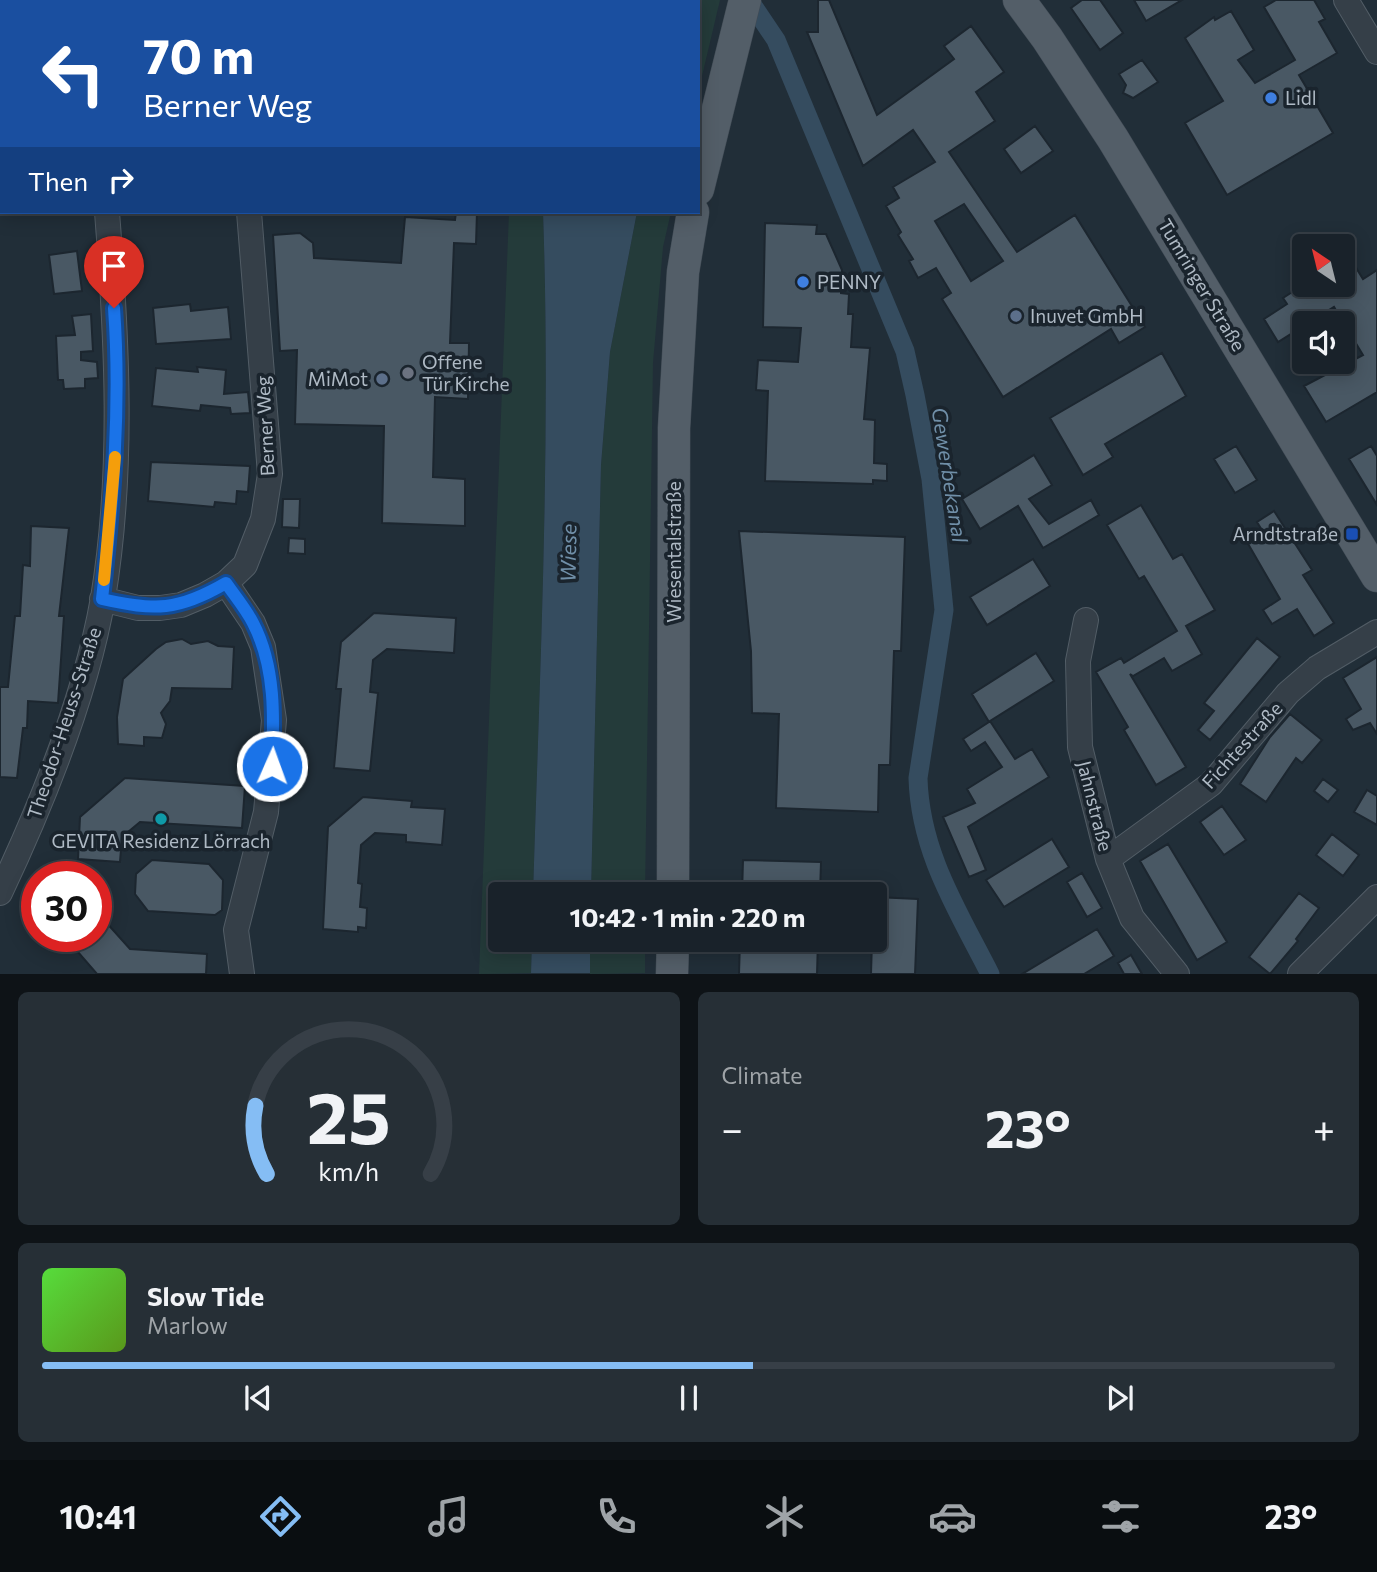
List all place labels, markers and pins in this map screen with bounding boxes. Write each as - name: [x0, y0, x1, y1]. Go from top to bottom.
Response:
- place label: Lidl: [1285, 86, 1317, 109]
- marker: Lidl: [1263, 90, 1279, 106]
- pin: [84, 236, 144, 308]
- place label: PENNY: [817, 270, 881, 293]
- marker: PENNY: [795, 274, 811, 290]
- place label: Inuvet GmbH: [1030, 304, 1144, 327]
- marker: Inuvet GmbH: [1008, 308, 1024, 324]
- place label: Offene Tür Kirche: [422, 350, 510, 395]
- marker: Offene Tür Kirche: [400, 365, 416, 381]
- place label: MiMot: [308, 367, 368, 390]
- marker: MiMot: [374, 371, 390, 387]
- place label: Arndtstraße: [1232, 522, 1338, 545]
- marker: Arndtstraße: [1344, 526, 1360, 542]
- marker: GEVITA Residenz Lörrach: [153, 811, 169, 827]
- place label: GEVITA Residenz Lörrach: [52, 829, 270, 852]

